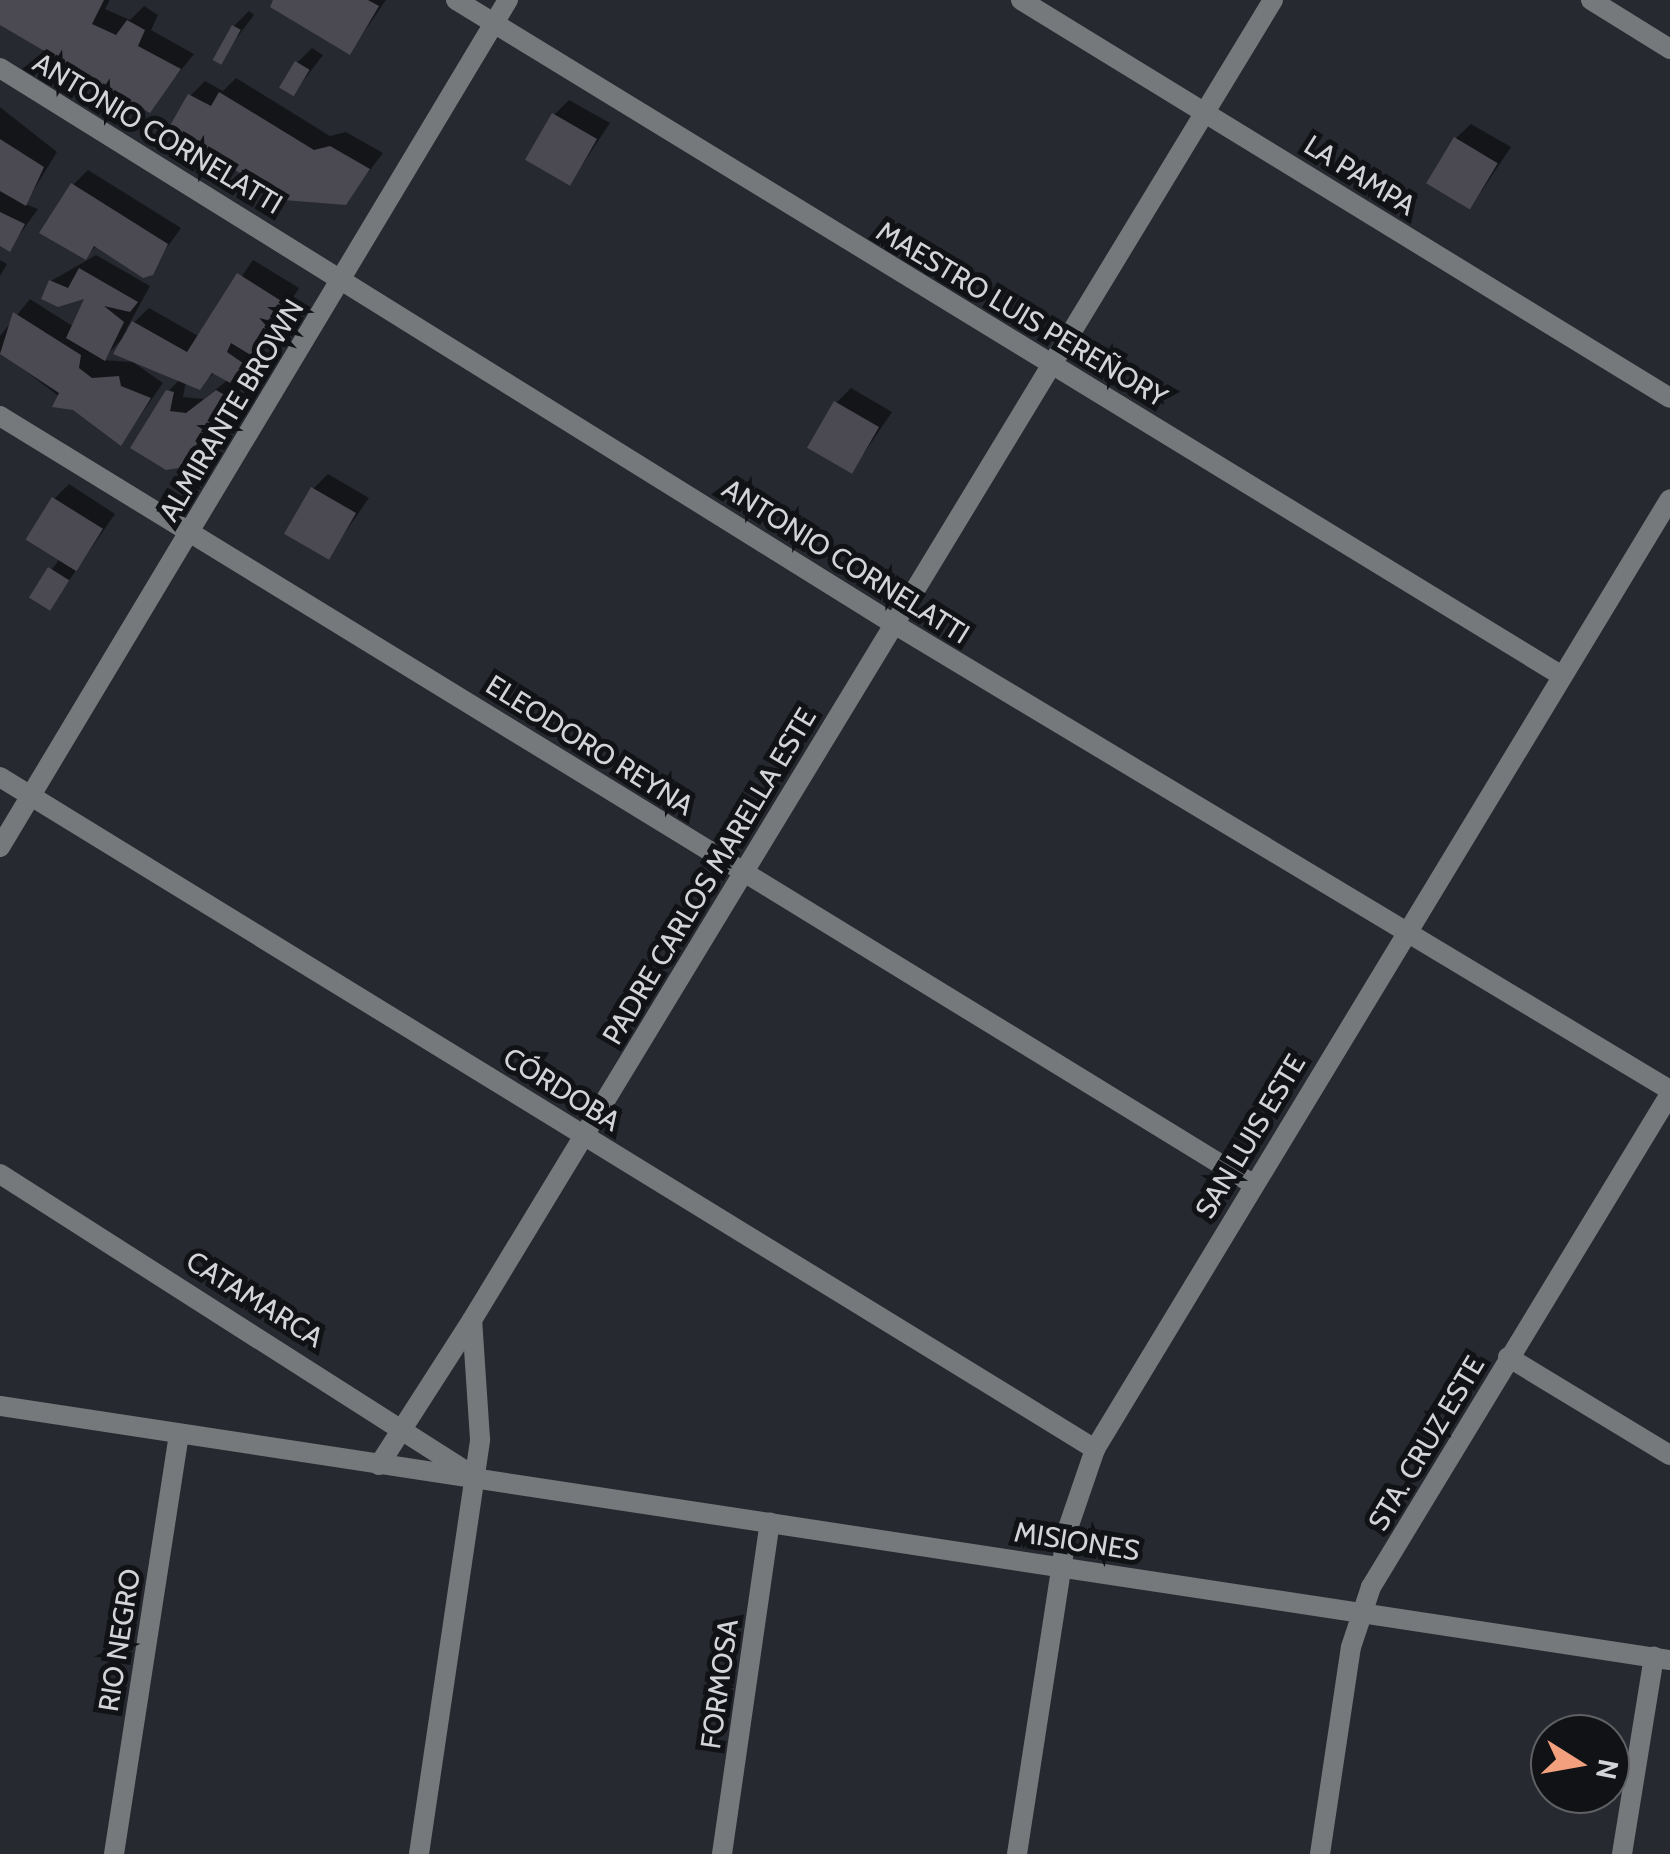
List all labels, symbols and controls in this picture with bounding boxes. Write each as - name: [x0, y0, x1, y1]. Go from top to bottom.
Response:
- street label: ANTONIO CORNELATTI: [27, 45, 289, 221]
- street label: LA PAMPA: [1298, 128, 1422, 222]
- street label: MAESTRO LUIS PEREÑORY: [871, 214, 1173, 414]
- street label: ALMIRANTE BROWN: [152, 293, 310, 527]
- street label: ANTONIO CORNELATTI: [716, 471, 976, 651]
- street label: ELEODORO REYNA: [480, 668, 700, 822]
- street label: PADRE CARLOS MARELLA ESTE: [595, 702, 823, 1050]
- street label: CÓRDOBA: [497, 1040, 627, 1138]
- street label: SAN LUIS ESTE: [1188, 1048, 1312, 1224]
- street label: CATAMARCA: [180, 1244, 330, 1354]
- street label: STA. CRUZ ESTE: [1361, 1350, 1491, 1536]
- street label: MISIONES: [1012, 1515, 1142, 1567]
- street label: RIO NEGRO: [91, 1566, 147, 1714]
- street label: FORMOSA: [693, 1617, 745, 1751]
- north arrow: [1530, 1714, 1630, 1814]
- text: N: [1589, 1756, 1626, 1782]

